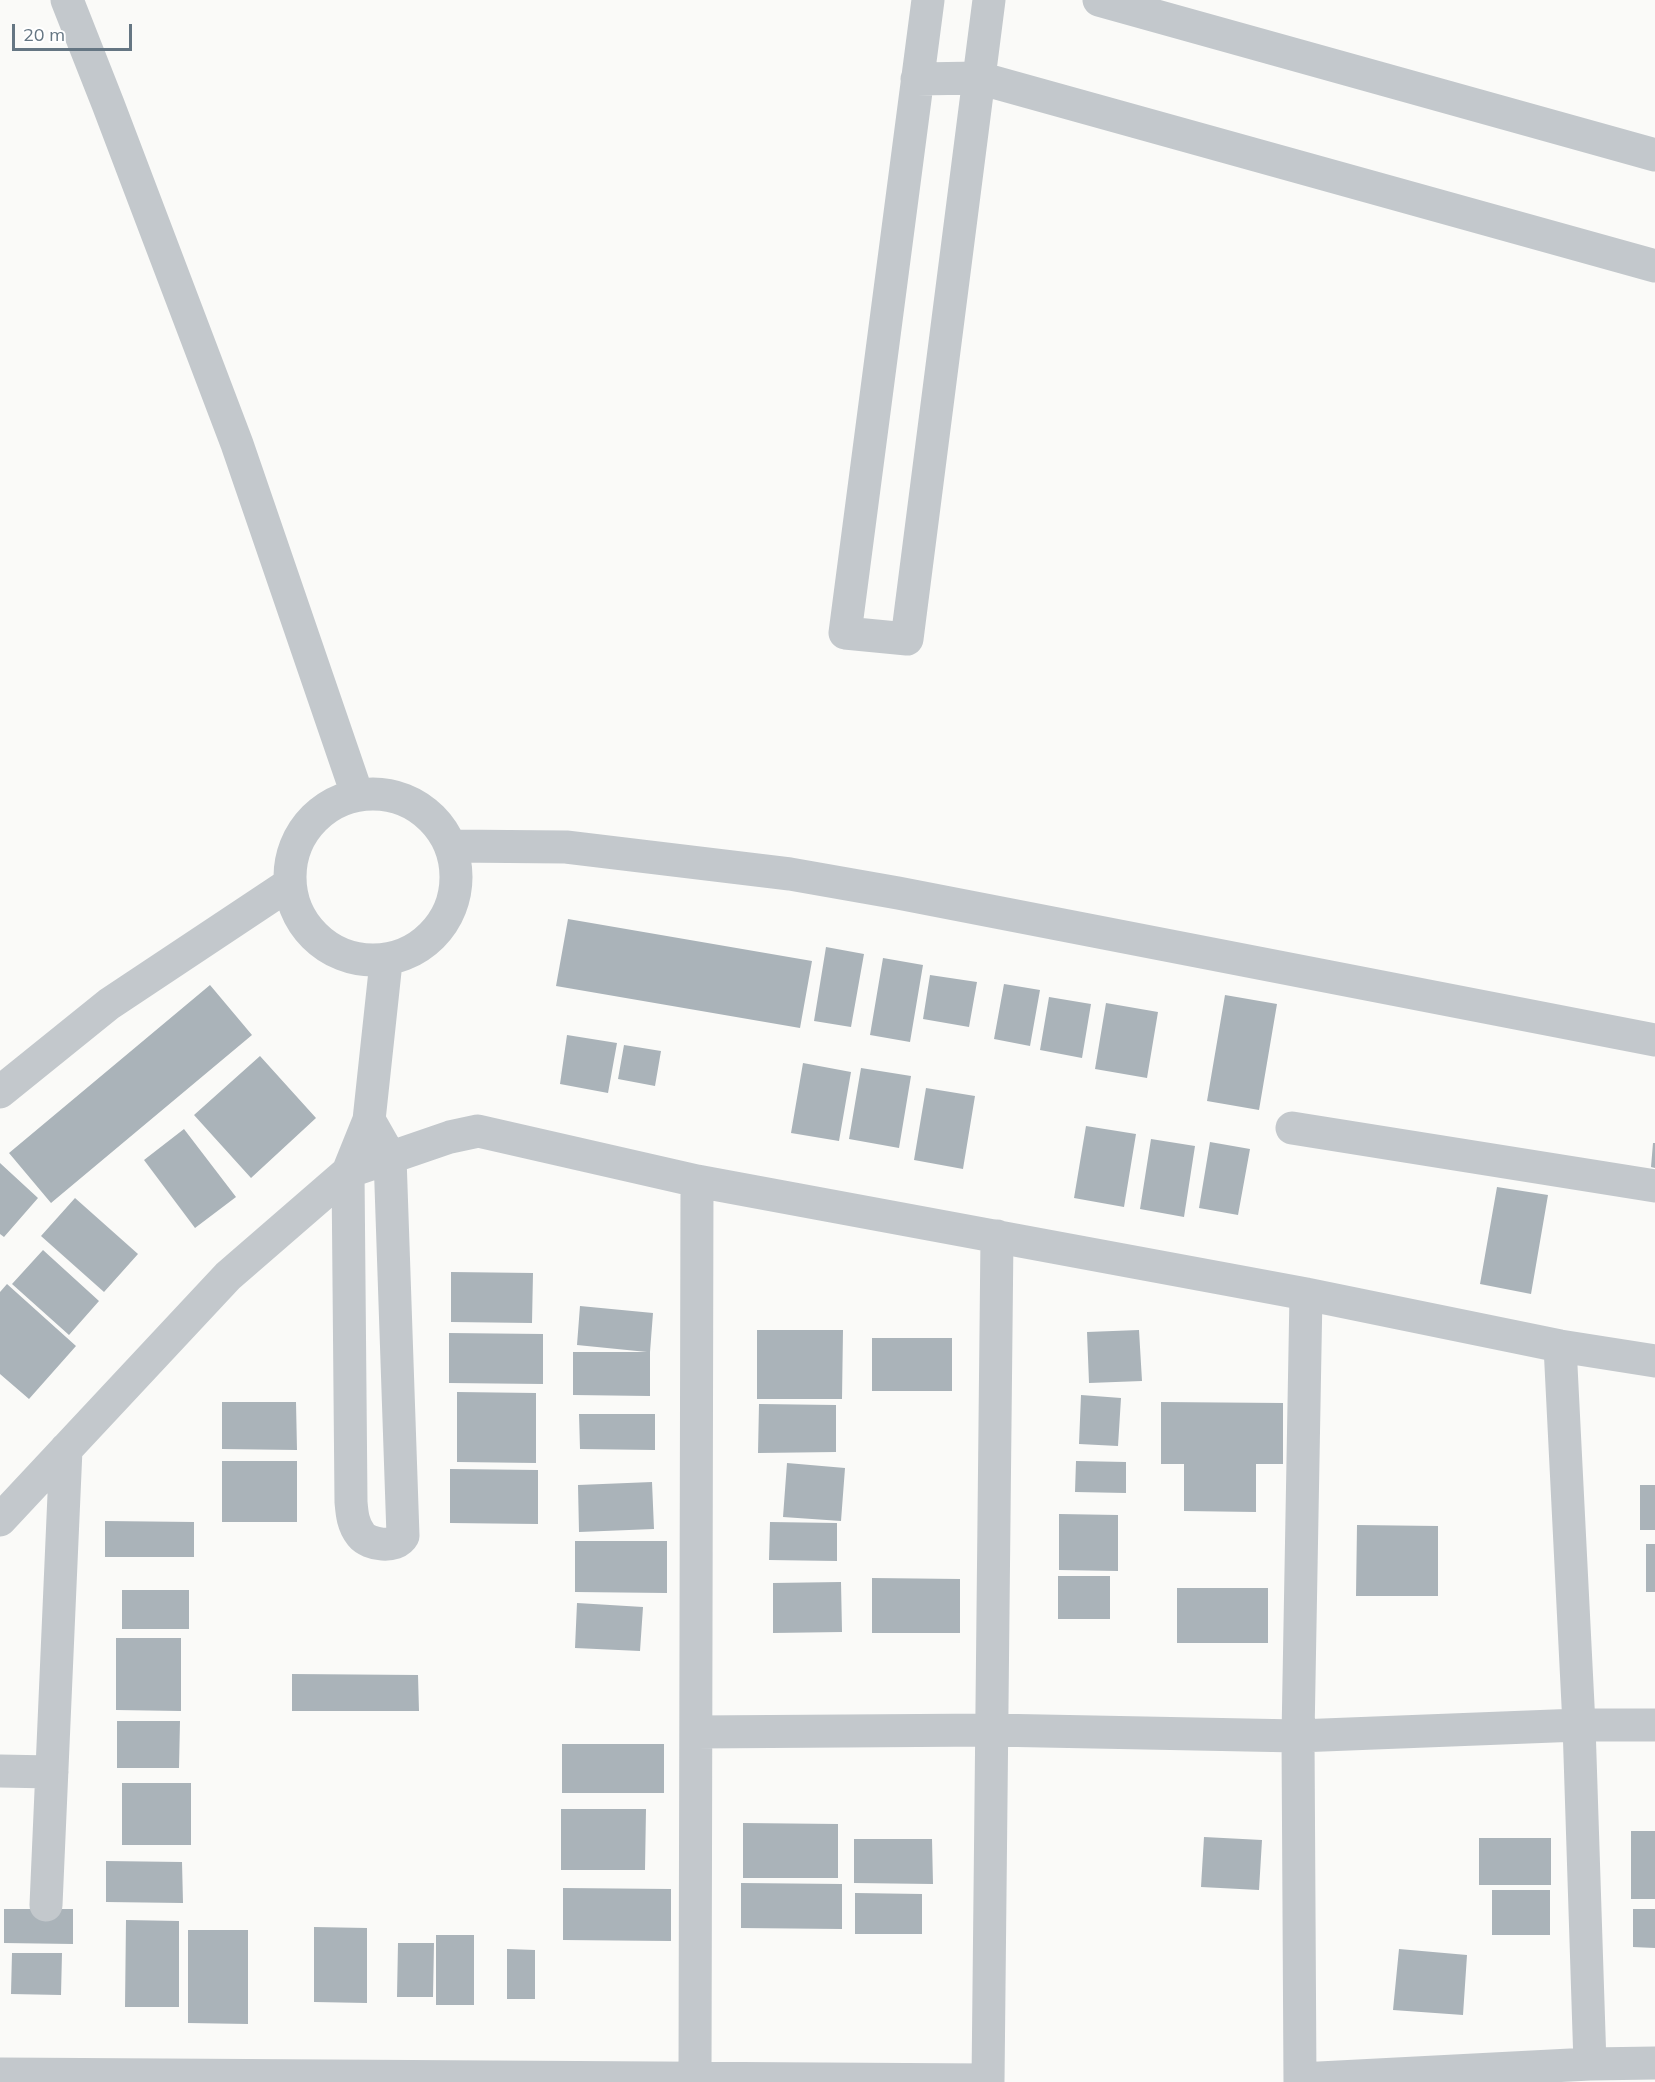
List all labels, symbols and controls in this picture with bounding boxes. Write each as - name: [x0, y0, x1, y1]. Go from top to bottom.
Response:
- scale bar: [15, 12, 135, 50]
- text: 20 m: [23, 23, 65, 46]

